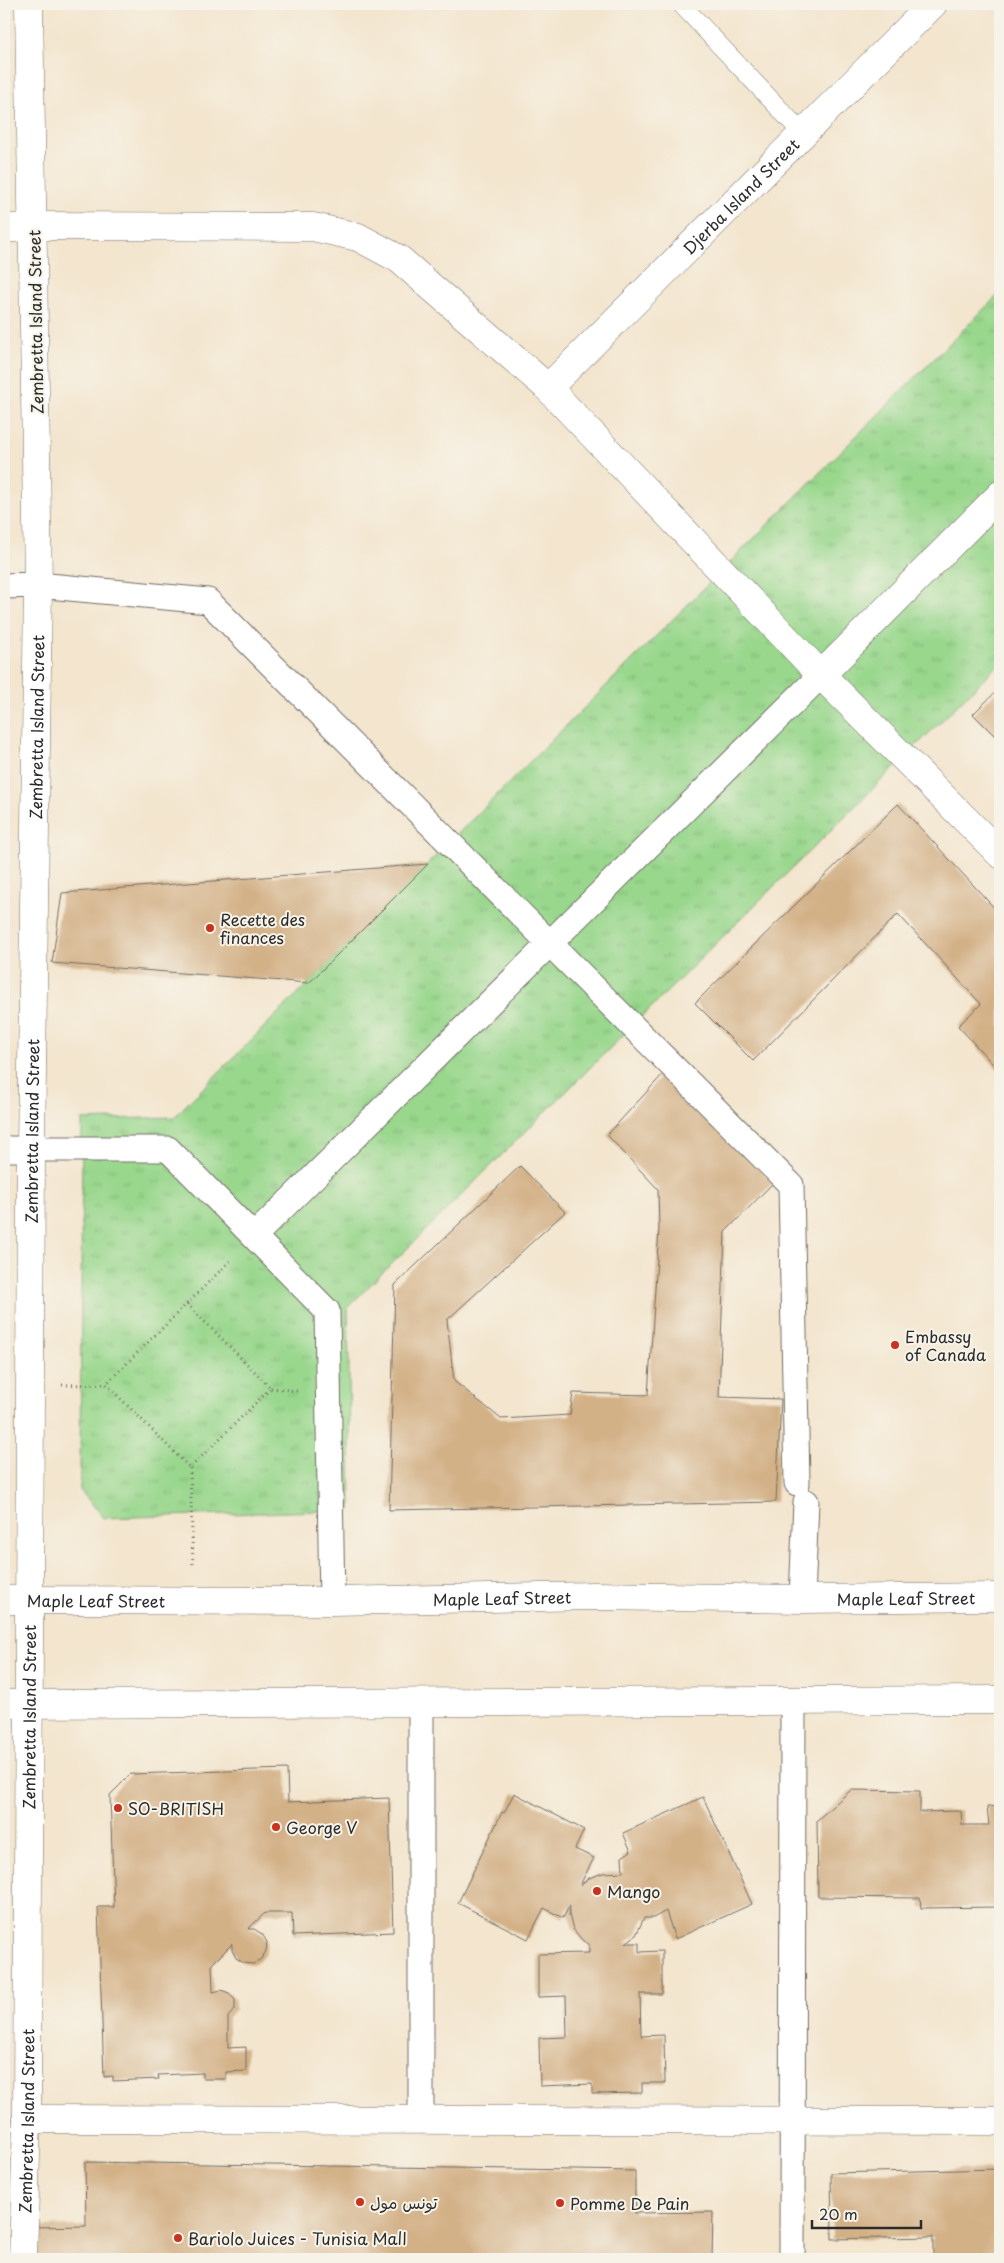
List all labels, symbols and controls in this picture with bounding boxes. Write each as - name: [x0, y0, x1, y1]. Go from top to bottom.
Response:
- street label: Djerba Island Street: [677, 132, 805, 260]
- street label: Zembretta Island Street: [21, 229, 49, 414]
- street label: Zembretta Island Street: [23, 634, 49, 820]
- place label: Recette des finances: [220, 907, 305, 949]
- marker: Recette des finances: [204, 922, 216, 934]
- street label: Zembretta Island Street: [19, 1038, 44, 1223]
- place label: Embassy of Canada: [905, 1324, 986, 1366]
- marker: Embassy of Canada: [889, 1339, 901, 1351]
- street label: Maple Leaf Street: [433, 1584, 571, 1611]
- street label: Maple Leaf Street: [837, 1585, 975, 1611]
- street label: Maple Leaf Street: [27, 1588, 165, 1612]
- street label: Zembretta Island Street: [16, 1624, 41, 1809]
- place label: SO-BRITISH: [128, 1796, 224, 1820]
- marker: SO-BRITISH: [112, 1802, 124, 1814]
- place label: George V: [286, 1815, 357, 1839]
- marker: George V: [270, 1821, 282, 1833]
- place label: Mango: [607, 1879, 660, 1903]
- marker: Mango: [591, 1885, 603, 1897]
- street label: Zembretta Island Street: [12, 2028, 39, 2214]
- place label: تونس مول: [370, 2190, 438, 2214]
- place label: Pomme De Pain: [570, 2191, 689, 2215]
- marker: تونس مول: [354, 2196, 366, 2208]
- marker: Pomme De Pain: [554, 2197, 566, 2209]
- scale bar: [812, 2198, 920, 2230]
- text: 20 m: [819, 2202, 858, 2225]
- place label: Bariolo Juices - Tunisia Mall: [188, 2226, 406, 2250]
- marker: Bariolo Juices - Tunisia Mall: [172, 2232, 184, 2244]

